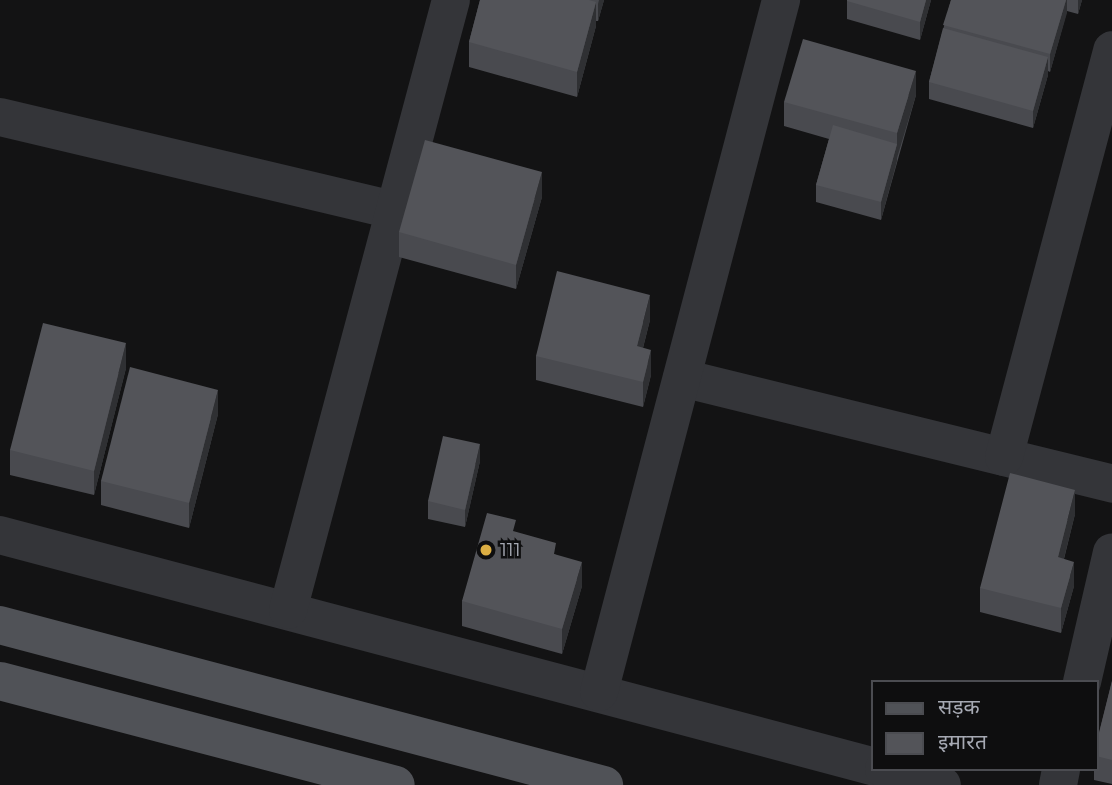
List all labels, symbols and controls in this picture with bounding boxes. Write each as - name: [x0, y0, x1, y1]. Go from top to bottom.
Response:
- place label: 111: [500, 539, 521, 561]
- marker: 111: [478, 542, 494, 558]
- legend: [870, 680, 1098, 771]
- text: सड़क: [938, 694, 980, 719]
- text: इमारत: [938, 729, 987, 754]

